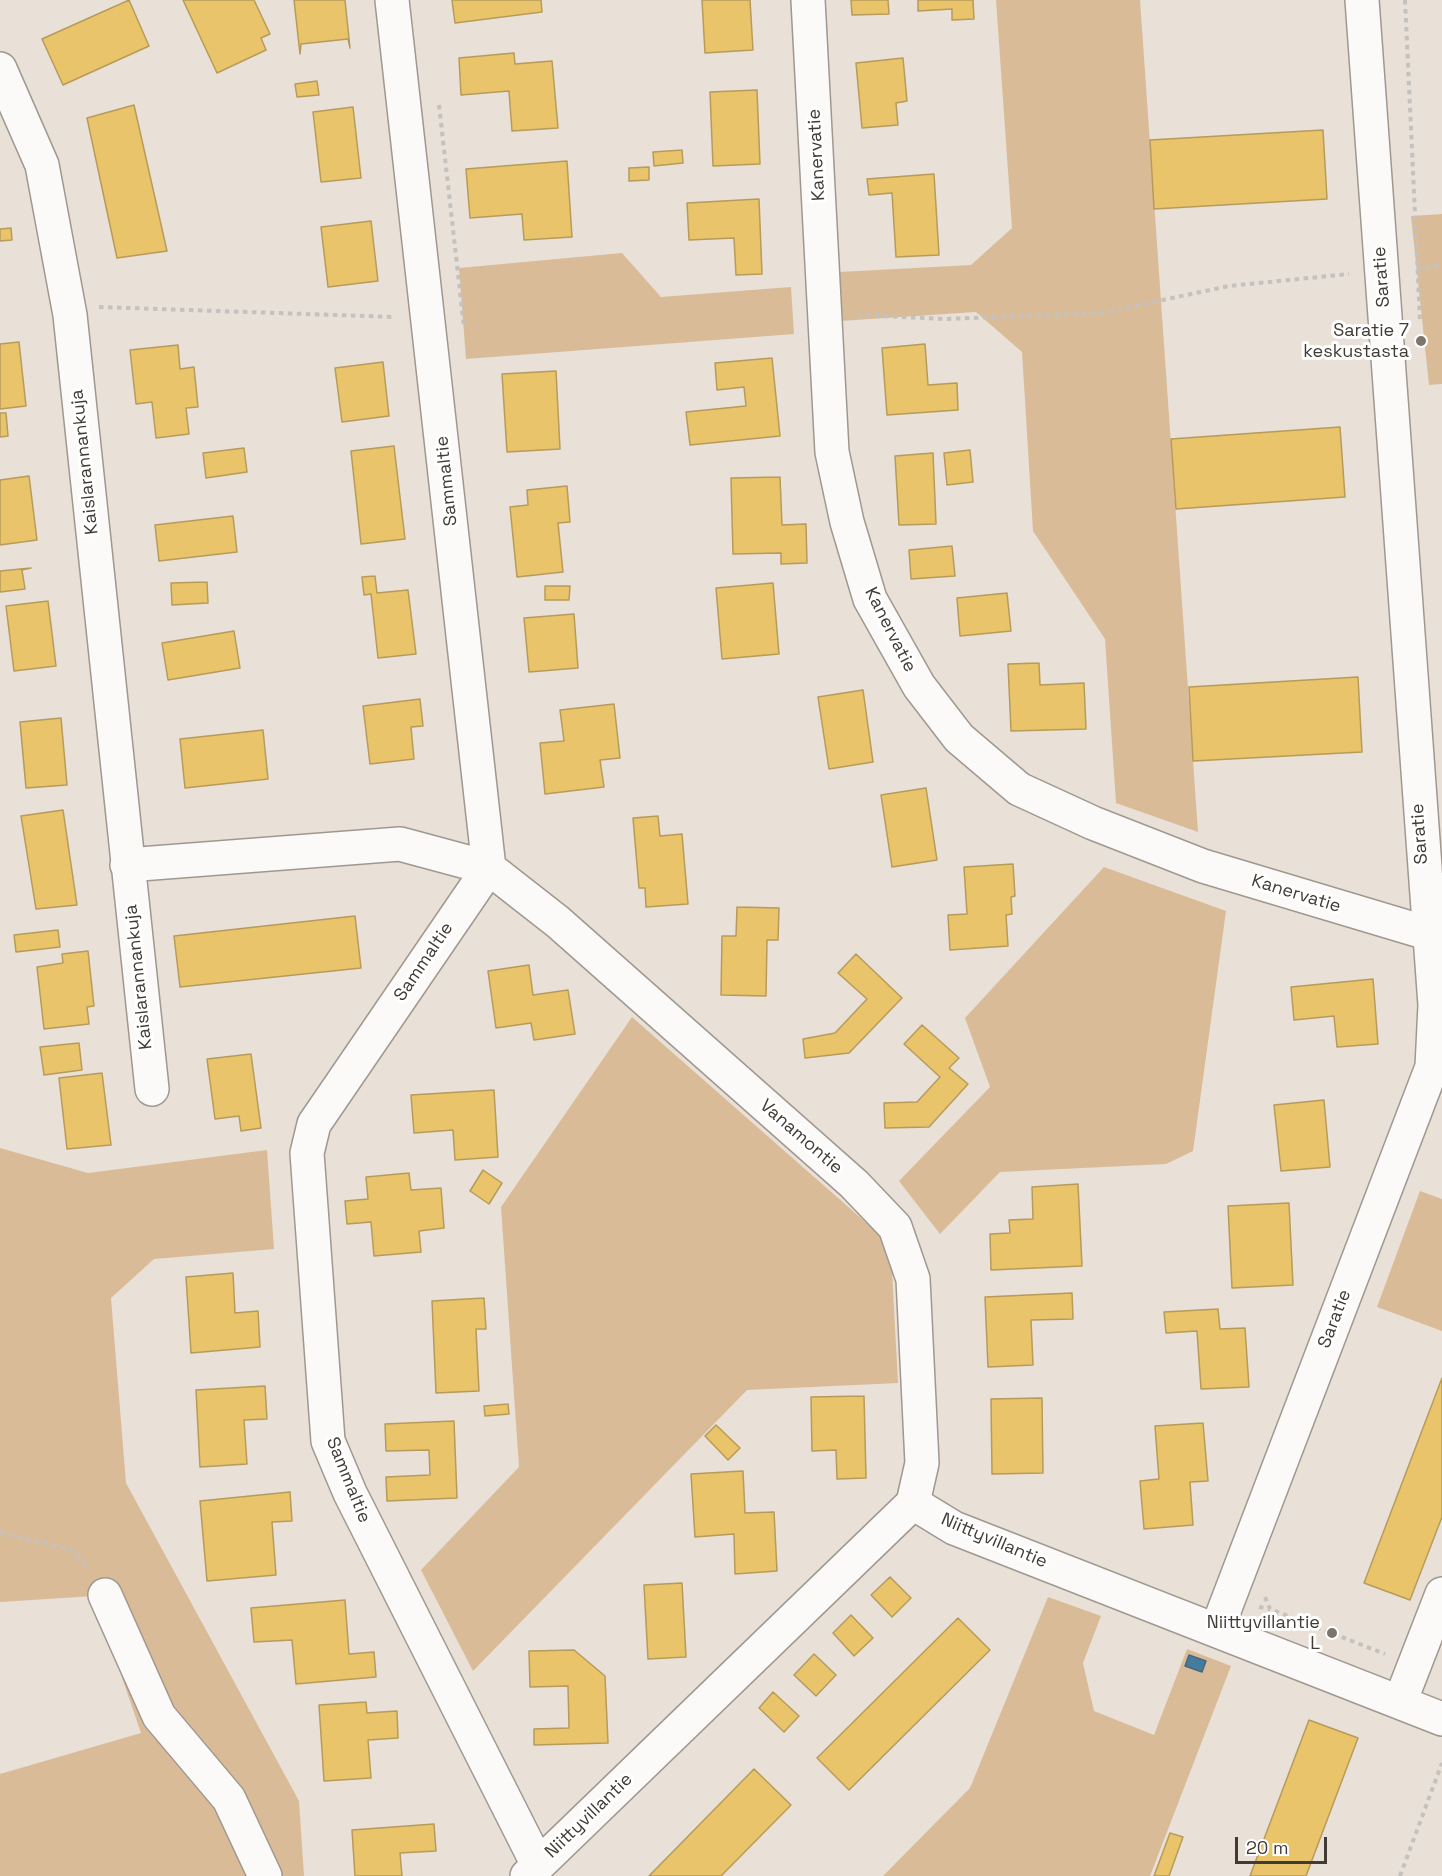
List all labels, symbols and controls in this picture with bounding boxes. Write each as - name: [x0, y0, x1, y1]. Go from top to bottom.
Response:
- street label: Kanervatie: [804, 108, 830, 202]
- street label: Saratie: [1369, 246, 1395, 308]
- place label: Saratie 7 keskustasta: [1303, 320, 1409, 362]
- marker: Saratie 7 keskustasta: [1414, 334, 1428, 348]
- street label: Kaislarannankuja: [67, 388, 103, 536]
- street label: Sammaltie: [432, 435, 462, 527]
- street label: Kanervatie: [859, 584, 921, 676]
- street label: Saratie: [1407, 803, 1433, 865]
- street label: Kanervatie: [1249, 870, 1343, 918]
- street label: Kaislarannankuja: [121, 903, 157, 1051]
- street label: Sammaltie: [390, 918, 458, 1006]
- street label: Vanamontie: [755, 1095, 847, 1179]
- street label: Saratie: [1314, 1287, 1356, 1351]
- street label: Sammaltie: [321, 1434, 375, 1526]
- street label: Niittyvillantie: [938, 1509, 1050, 1573]
- place label: Niittyvillantie L: [1207, 1612, 1320, 1654]
- marker: Niittyvillantie L: [1325, 1626, 1339, 1640]
- street label: Niittyvillantie: [541, 1769, 637, 1863]
- scale bar: [1238, 1825, 1330, 1863]
- text: 20 m: [1246, 1836, 1289, 1859]

